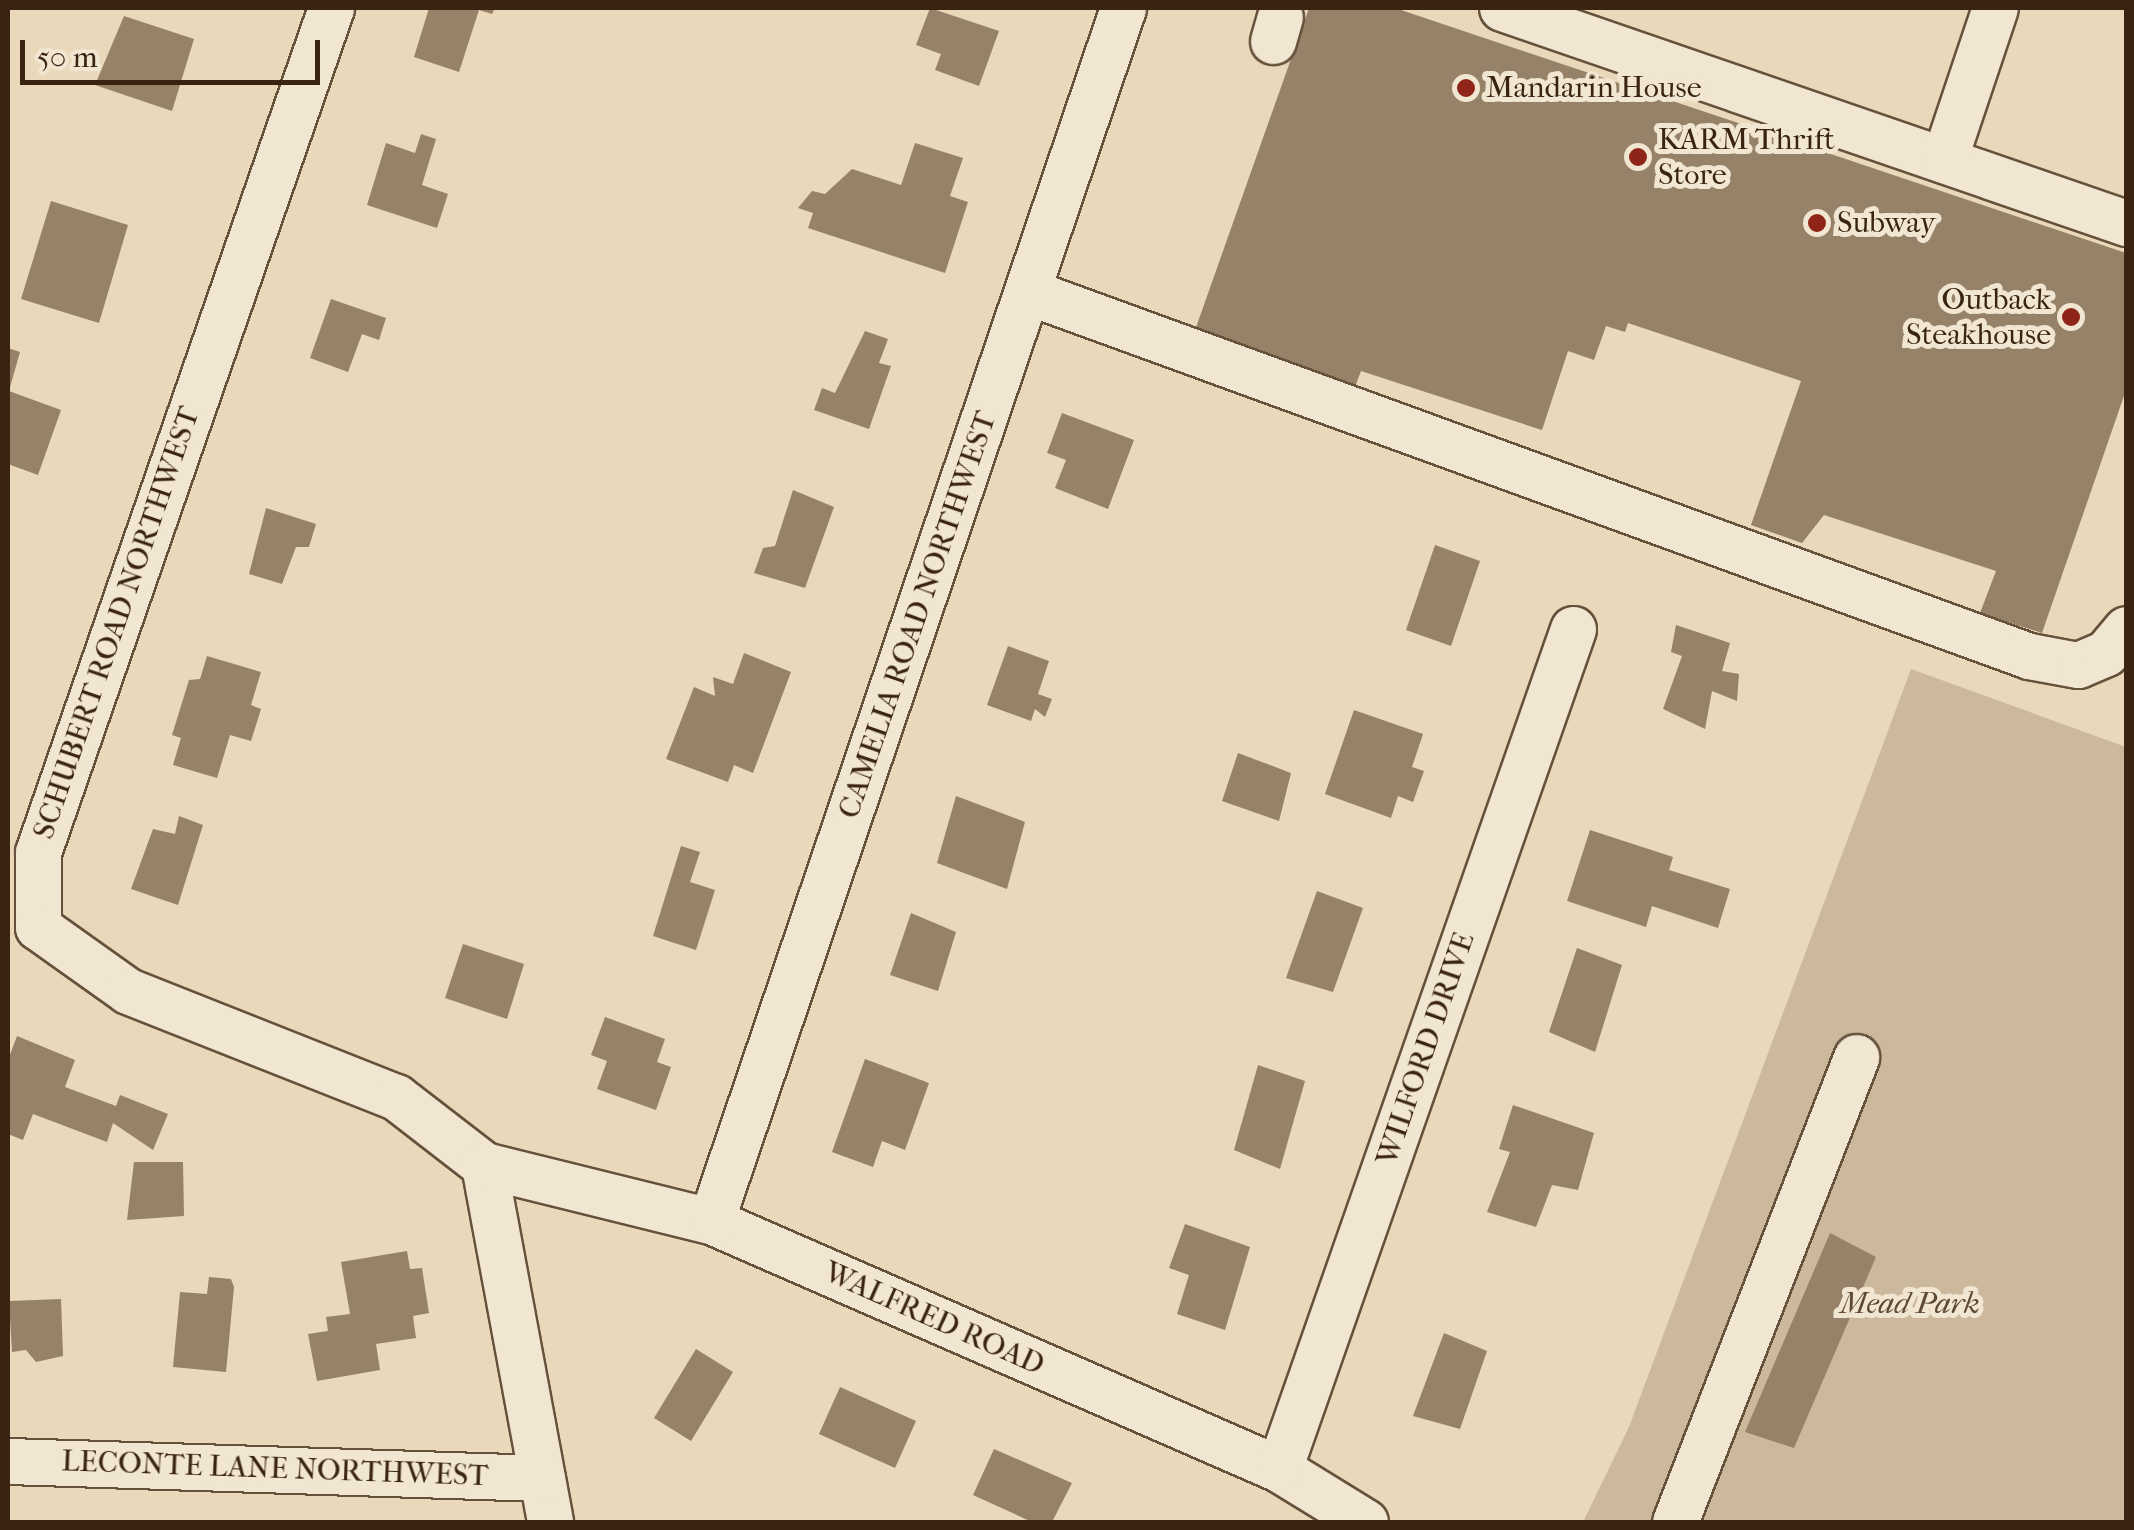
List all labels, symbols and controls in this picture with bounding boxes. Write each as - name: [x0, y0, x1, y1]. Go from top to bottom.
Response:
- scale bar: [25, 20, 325, 82]
- text: 50 m: [37, 40, 98, 75]
- place label: Mandarin House: [1486, 70, 1701, 106]
- marker: Mandarin House: [1455, 77, 1477, 99]
- place label: KARM Thrift Store: [1658, 122, 1835, 192]
- marker: KARM Thrift Store: [1627, 146, 1649, 168]
- place label: Subway: [1837, 205, 1936, 241]
- marker: Subway: [1806, 212, 1828, 234]
- place label: Outback Steakhouse: [1906, 282, 2051, 352]
- marker: Outback Steakhouse: [2060, 306, 2082, 328]
- street label: SCHUBERT ROAD NORTHWEST: [26, 402, 208, 844]
- street label: CAMELIA ROAD NORTHWEST: [831, 407, 1005, 823]
- street label: WILFORD DRIVE: [1369, 928, 1483, 1170]
- street label: WALFRED ROAD: [818, 1254, 1050, 1384]
- park label: Mead Park: [1840, 1286, 1980, 1322]
- street label: LECONTE LANE NORTHWEST: [61, 1444, 489, 1494]

